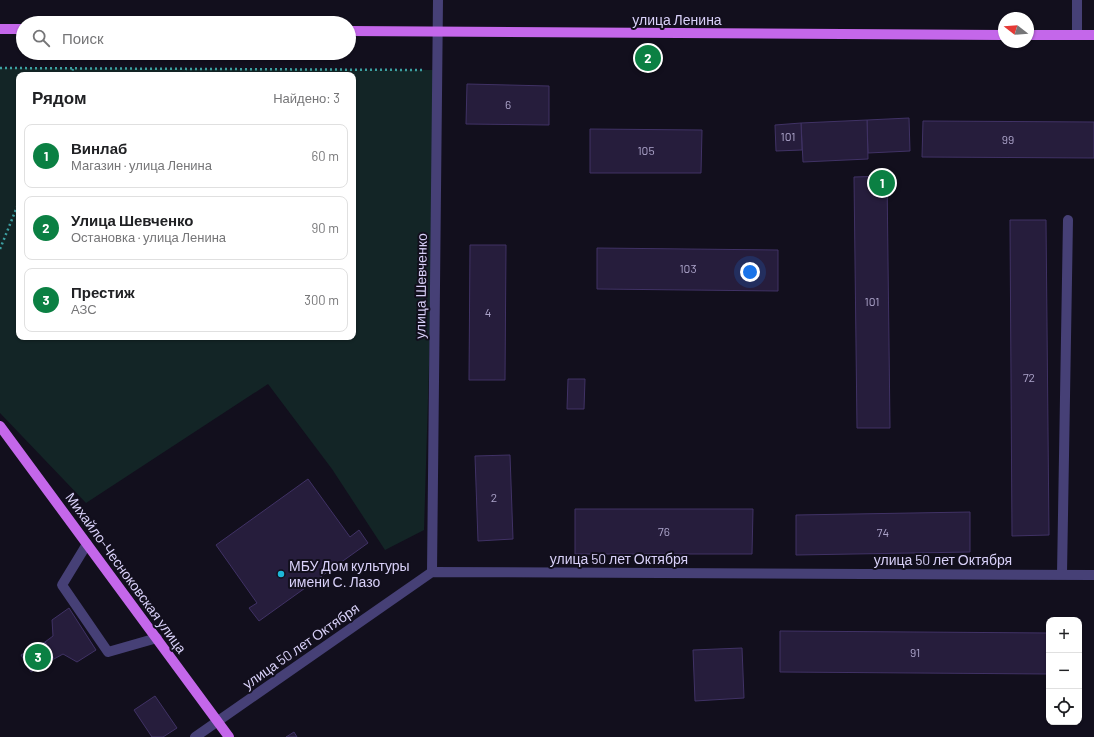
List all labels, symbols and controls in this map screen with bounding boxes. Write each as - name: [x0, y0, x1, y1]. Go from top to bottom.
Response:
- street label: улица Ленина: [632, 11, 722, 28]
- north arrow: [998, 12, 1034, 48]
- search box: [16, 16, 356, 60]
- icon: search: [30, 27, 52, 49]
- text: Поиск: [62, 29, 104, 47]
- pin: 2: [635, 43, 661, 73]
- text: Рядом: [32, 87, 87, 107]
- text: Найдено: 3: [273, 90, 340, 106]
- house number: 6: [505, 97, 511, 111]
- house number: 101: [781, 129, 795, 143]
- house number: 99: [1002, 132, 1014, 146]
- text: Винлаб: [71, 139, 127, 157]
- house number: 105: [637, 143, 655, 157]
- text: 1: [44, 148, 48, 164]
- text: 60 m: [312, 148, 339, 164]
- text: Магазин · улица Ленина: [71, 157, 212, 173]
- pin: 1: [869, 168, 895, 198]
- text: Улица Шевченко: [71, 211, 194, 229]
- text: 2: [42, 220, 50, 236]
- text: 90 m: [312, 220, 339, 236]
- text: Остановка · улица Ленина: [71, 229, 226, 245]
- street label: улица Шевченко: [411, 233, 430, 339]
- house number: 103: [679, 261, 697, 275]
- your location: [740, 262, 760, 282]
- text: Престиж: [71, 283, 135, 301]
- text: 3: [42, 292, 50, 308]
- text: 300 m: [304, 292, 339, 308]
- house number: 101: [865, 294, 879, 308]
- text: АЗС: [71, 301, 97, 317]
- house number: 4: [485, 305, 491, 319]
- house number: 72: [1023, 370, 1035, 384]
- street label: Михайло-Чесноковская улица: [62, 489, 191, 657]
- house number: 2: [491, 490, 497, 504]
- house number: 76: [658, 524, 670, 538]
- house number: 74: [877, 525, 889, 539]
- street label: улица 50 лет Октября: [550, 550, 688, 567]
- street label: улица 50 лет Октября: [874, 551, 1012, 568]
- place label: МБУ Дом культуры имени С. Лазо: [289, 557, 410, 590]
- marker: МБУ Дом культуры имени С. Лазо: [276, 569, 286, 579]
- street label: улица 50 лет Октября: [239, 599, 362, 692]
- map controls: [1046, 617, 1082, 725]
- button: +: [1046, 617, 1082, 653]
- pin: 3: [25, 642, 51, 672]
- house number: 91: [910, 645, 920, 659]
- button: −: [1046, 653, 1082, 689]
- button: locate: [1046, 689, 1082, 725]

